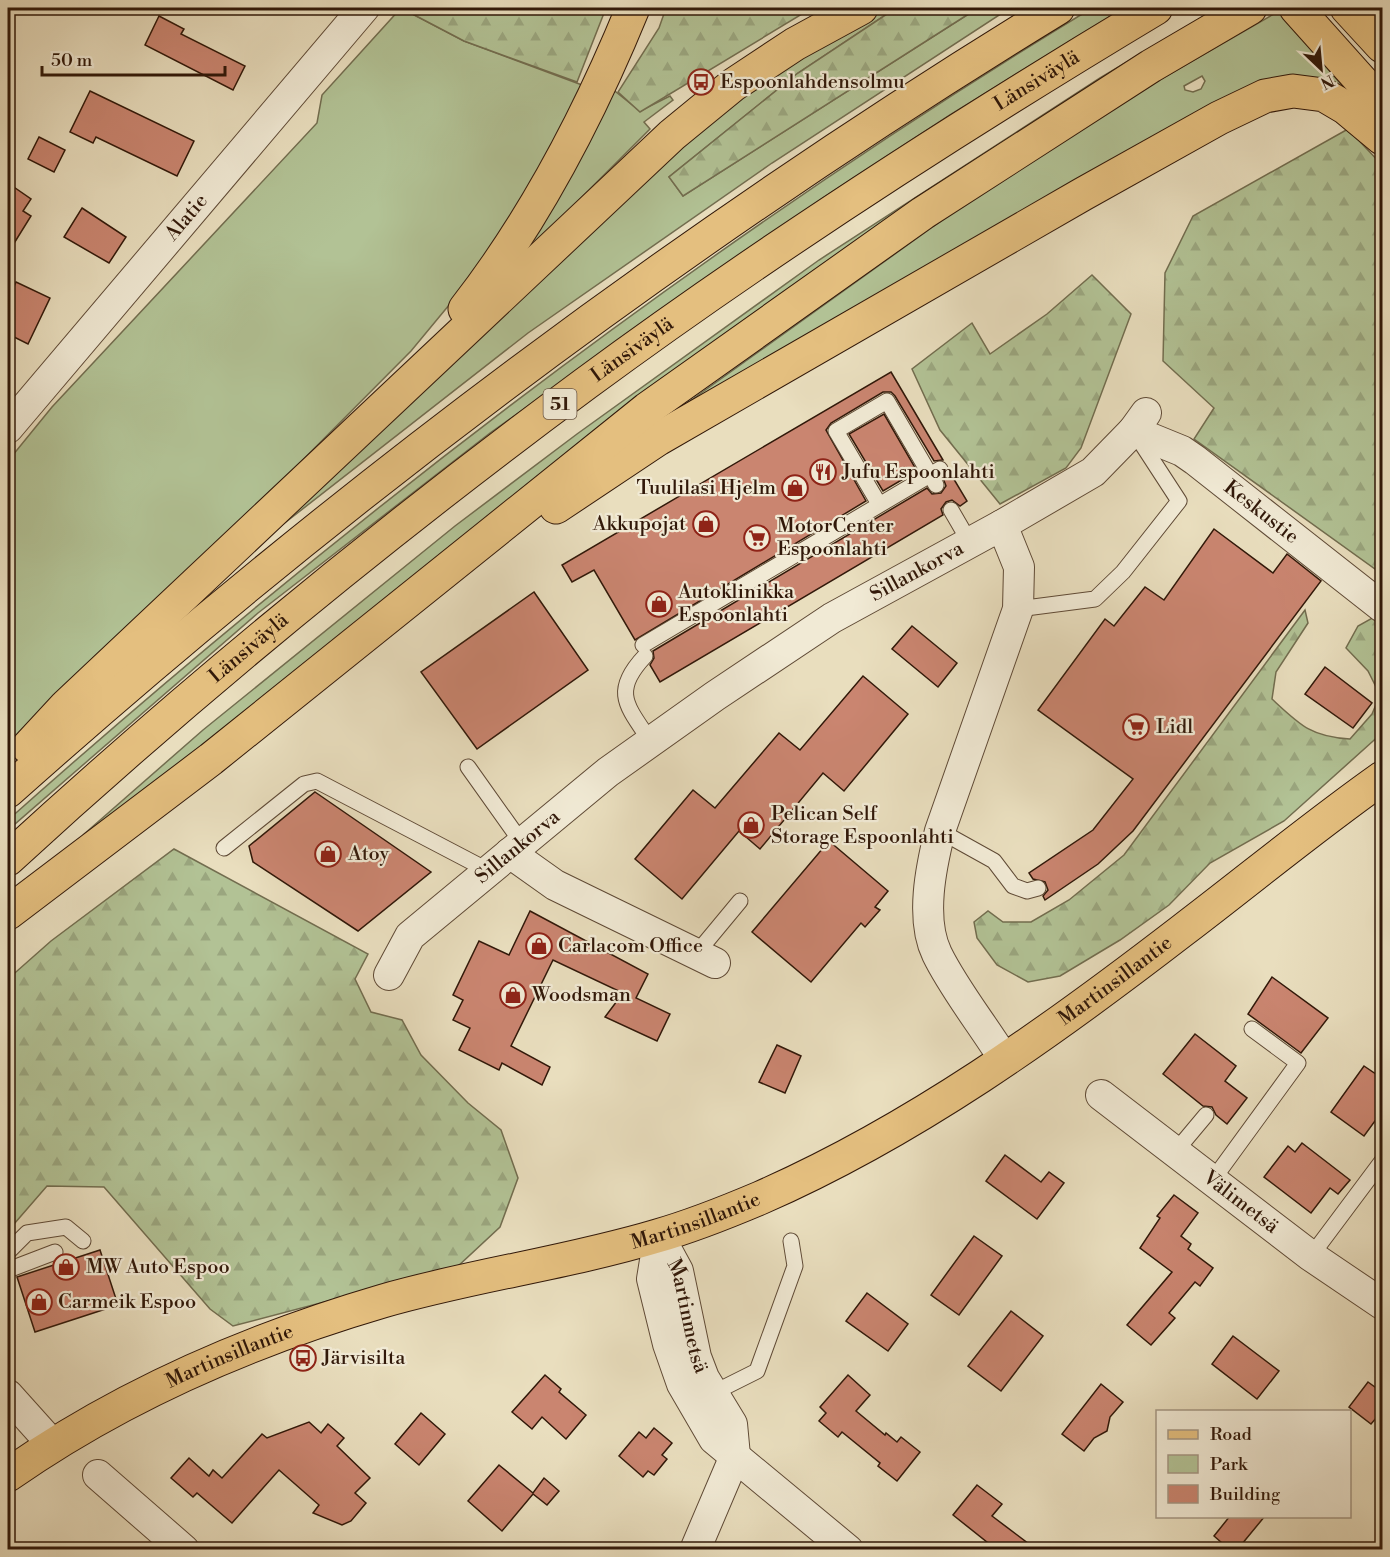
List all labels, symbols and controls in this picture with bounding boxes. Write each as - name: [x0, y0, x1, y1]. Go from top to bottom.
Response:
- scale bar: [42, 39, 225, 77]
- north arrow: [1291, 39, 1351, 99]
- street label: Länsiväylä: [989, 44, 1085, 117]
- text: 50 m: [51, 49, 93, 72]
- bus stop icon: Espoonlahdensolmu: [686, 67, 716, 97]
- place label: Espoonlahdensolmu: [720, 70, 905, 95]
- text: N: [1317, 70, 1337, 93]
- street label: Alatie: [159, 189, 213, 247]
- street label: Länsiväylä: [586, 311, 679, 388]
- road number: 51: [544, 389, 576, 419]
- restaurant icon: Jufu Espoonlahti: [808, 457, 838, 487]
- place label: Jufu Espoonlahti: [841, 460, 995, 485]
- shop icon: Tuulilasi Hjelm: [780, 473, 810, 503]
- street label: Keskustie: [1219, 475, 1304, 549]
- place label: Tuulilasi Hjelm: [637, 476, 776, 501]
- shop icon: Akkupojat: [691, 509, 721, 539]
- place label: Akkupojat: [592, 512, 686, 537]
- place label: MotorCenter Espoonlahti: [777, 514, 894, 562]
- supermarket icon: MotorCenter Espoonlahti: [742, 523, 772, 553]
- street label: Sillankorva: [866, 535, 969, 607]
- place label: Autoklinikka Espoonlahti: [677, 580, 795, 628]
- shop icon: Autoklinikka Espoonlahti: [644, 589, 674, 619]
- street label: Länsiväylä: [204, 607, 294, 689]
- supermarket icon: Lidl: [1121, 712, 1151, 742]
- place label: Lidl: [1156, 715, 1193, 740]
- place label: Pelican Self Storage Espoonlahti: [771, 802, 954, 850]
- street label: Sillankorva: [470, 804, 566, 889]
- shop icon: Pelican Self Storage Espoonlahti: [736, 810, 766, 840]
- shop icon: Atoy: [313, 839, 343, 869]
- place label: Atoy: [347, 842, 389, 867]
- street label: Martinsillantie: [1053, 930, 1177, 1031]
- shop icon: Carlacom Office: [524, 931, 554, 961]
- place label: Carlacom Office: [558, 934, 703, 959]
- shop icon: Woodsman: [498, 980, 528, 1010]
- place label: Woodsman: [531, 983, 631, 1008]
- street label: Välimetsä: [1197, 1165, 1284, 1240]
- street label: Martinsillantie: [628, 1187, 764, 1255]
- shop icon: MW Auto Espoo: [51, 1252, 81, 1282]
- place label: MW Auto Espoo: [86, 1255, 230, 1280]
- street label: Martinmetsä: [661, 1255, 714, 1378]
- shop icon: Carmeik Espoo: [24, 1287, 54, 1317]
- place label: Carmeik Espoo: [58, 1290, 196, 1315]
- street label: Martinsillantie: [162, 1319, 297, 1394]
- bus stop icon: Järvisilta: [288, 1343, 318, 1373]
- place label: Järvisilta: [321, 1346, 406, 1371]
- legend: [1156, 1410, 1351, 1518]
- text: Road: [1210, 1423, 1253, 1446]
- text: Park: [1210, 1453, 1249, 1476]
- text: Building: [1209, 1483, 1281, 1506]

